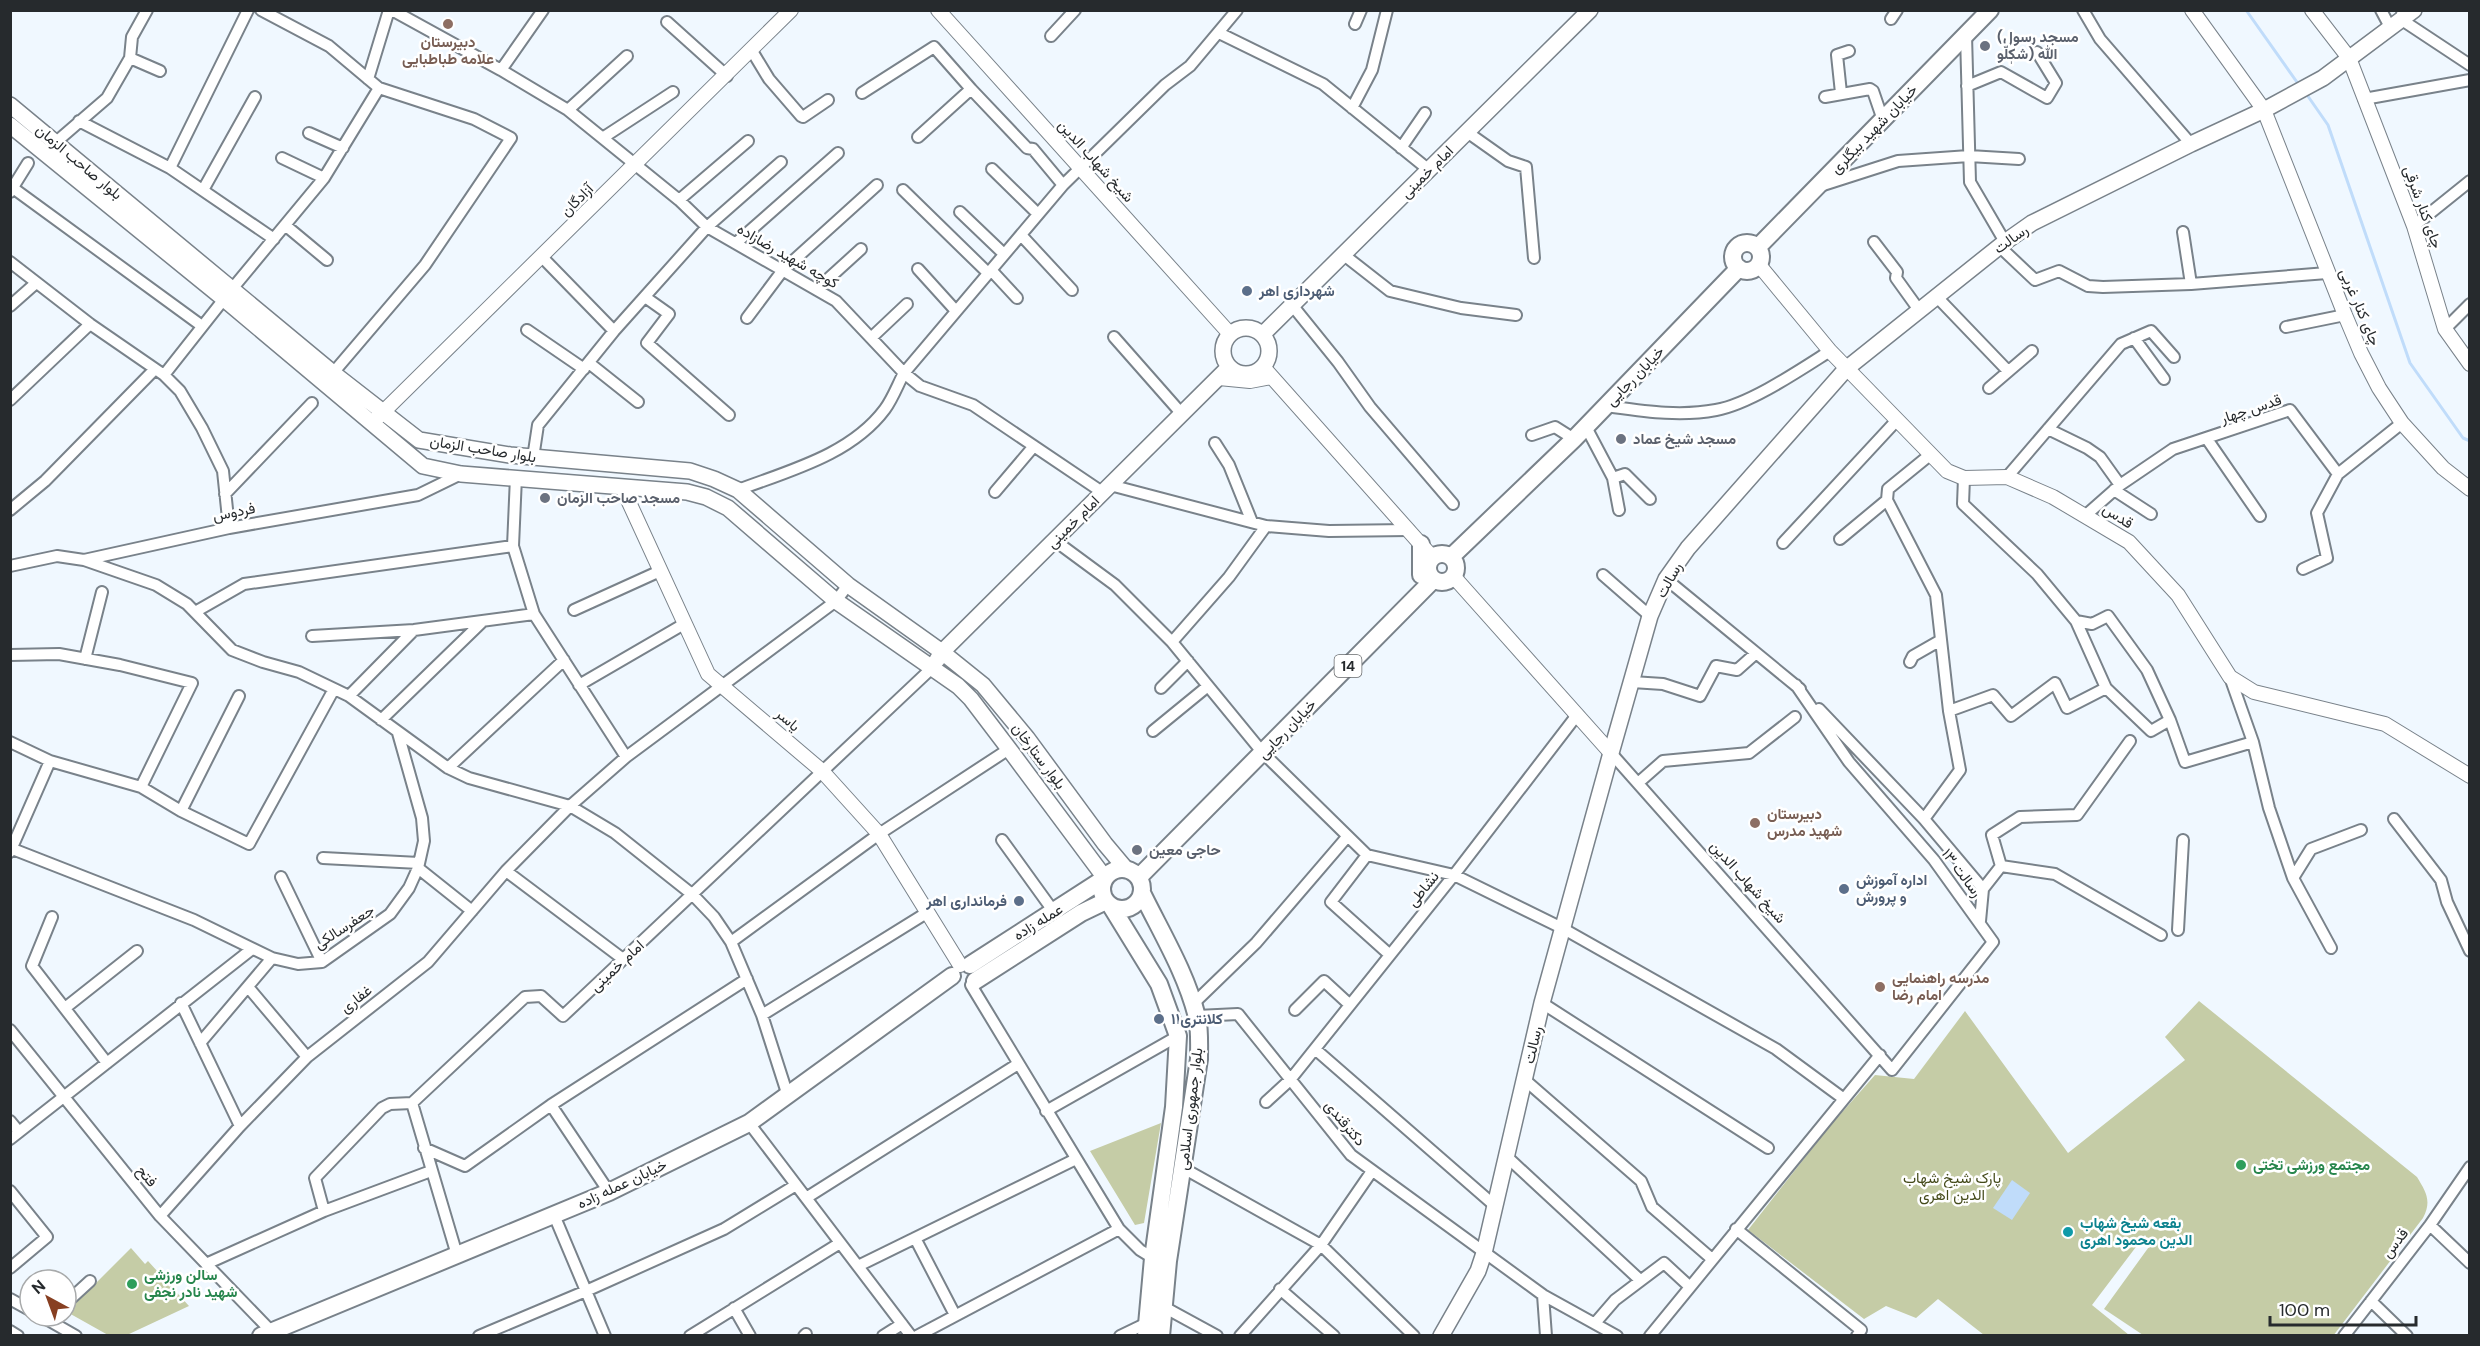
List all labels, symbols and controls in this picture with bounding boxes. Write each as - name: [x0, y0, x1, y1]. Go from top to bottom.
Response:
- marker: دبیرستان علامه طباطبایی: [441, 17, 455, 31]
- place label: (مسجد رسول الله (شکٖلّو: [1997, 27, 2079, 64]
- place label: دبیرستان علامه طباطبایی: [402, 32, 494, 69]
- marker: (مسجد رسول الله (شکٖلّو: [1978, 39, 1992, 53]
- street label: خیابان شهید بیگلری: [1826, 80, 1922, 178]
- street label: شیخ شهاب الدین: [1053, 115, 1139, 207]
- street label: بلوار صاحب الزمان: [31, 120, 127, 204]
- street label: امام خمینی: [1396, 141, 1458, 203]
- street label: چای کنار شرقی: [2399, 163, 2447, 251]
- street label: آزادگان: [556, 178, 599, 221]
- street label: کوچه شهید رضازاده: [734, 219, 843, 293]
- street label: رسالت: [1990, 220, 2032, 258]
- street label: چای کنار غربی: [2335, 265, 2385, 349]
- place label: شهرداری اهر: [1258, 281, 1335, 301]
- marker: شهرداری اهر: [1240, 284, 1254, 298]
- street label: خیابان رجایی: [1601, 342, 1669, 410]
- street label: قدس چهار: [2217, 390, 2284, 429]
- place label: مسجد شیخ عماد: [1633, 429, 1736, 449]
- street label: بلوار صاحب الزمان: [428, 431, 538, 467]
- marker: مسجد شیخ عماد: [1614, 432, 1628, 446]
- place label: مسجد صاحب الزمان: [557, 488, 680, 508]
- marker: مسجد صاحب الزمان: [538, 491, 552, 505]
- street label: امام خمینی: [1042, 491, 1104, 553]
- street label: فردوس: [211, 498, 257, 526]
- street label: قدس: [2099, 499, 2137, 533]
- street label: رسالت: [1651, 559, 1687, 601]
- road number: 14: [1334, 655, 1362, 677]
- street label: خیابان رجایی: [1253, 695, 1321, 763]
- street label: یاسر: [771, 703, 804, 736]
- street label: بلوار ستارخان: [1008, 719, 1070, 793]
- place label: دبیرستان شهید مدرس: [1767, 804, 1842, 841]
- marker: دبیرستان شهید مدرس: [1748, 816, 1762, 830]
- street label: شیخ شهاب الدین: [1705, 836, 1791, 928]
- place label: حاجی معین: [1149, 840, 1221, 860]
- marker: حاجی معین: [1130, 843, 1144, 857]
- street label: رسالت ۱۳: [1937, 845, 1987, 901]
- street label: نشاطی: [1403, 867, 1443, 911]
- place label: اداره آموزش و پرورش: [1856, 870, 1927, 907]
- marker: اداره آموزش و پرورش: [1837, 882, 1851, 896]
- place label: فرمانداری اهر: [925, 891, 1007, 911]
- marker: فرمانداری اهر: [1012, 894, 1026, 908]
- street label: عمله زاده: [1009, 899, 1067, 945]
- street label: جعفرسالکی: [310, 900, 378, 954]
- street label: امام خمینی: [586, 936, 648, 996]
- place label: مدرسه راهنمایی امام رضا: [1892, 968, 1989, 1005]
- street label: غفاری: [336, 980, 376, 1018]
- marker: مدرسه راهنمایی امام رضا: [1873, 980, 1887, 994]
- place label: کلانتری۱۱: [1171, 1009, 1223, 1029]
- marker: کلانتری۱۱: [1152, 1012, 1166, 1026]
- street label: رسالت: [1519, 1024, 1547, 1066]
- street label: بلوار جمهوری اسلامی: [1173, 1047, 1207, 1171]
- street label: دکترقندی: [1320, 1096, 1370, 1150]
- street label: خیابان عمله زاده: [574, 1155, 670, 1213]
- place label: مجتمع ورزشی تختی: [2253, 1155, 2370, 1175]
- marker: مجتمع ورزشی تختی: [2234, 1158, 2248, 1172]
- street label: فتح: [131, 1161, 162, 1192]
- park label: پارک شیخ شهاب الدین اهری: [1903, 1168, 2001, 1205]
- place label: بقعه شیخ شهاب الدین محمود اهرى: [2080, 1213, 2192, 1250]
- street label: قدس: [2377, 1224, 2413, 1262]
- marker: بقعه شیخ شهاب الدین محمود اهرى: [2061, 1225, 2075, 1239]
- place label: سالن ورزشی شهید نادر نجفی: [144, 1265, 238, 1302]
- north arrow: [18, 1268, 78, 1328]
- text: N: [27, 1275, 50, 1299]
- marker: سالن ورزشی شهید نادر نجفی: [125, 1277, 139, 1291]
- scale bar: [2270, 1289, 2416, 1327]
- text: 100 m: [2279, 1298, 2330, 1322]

